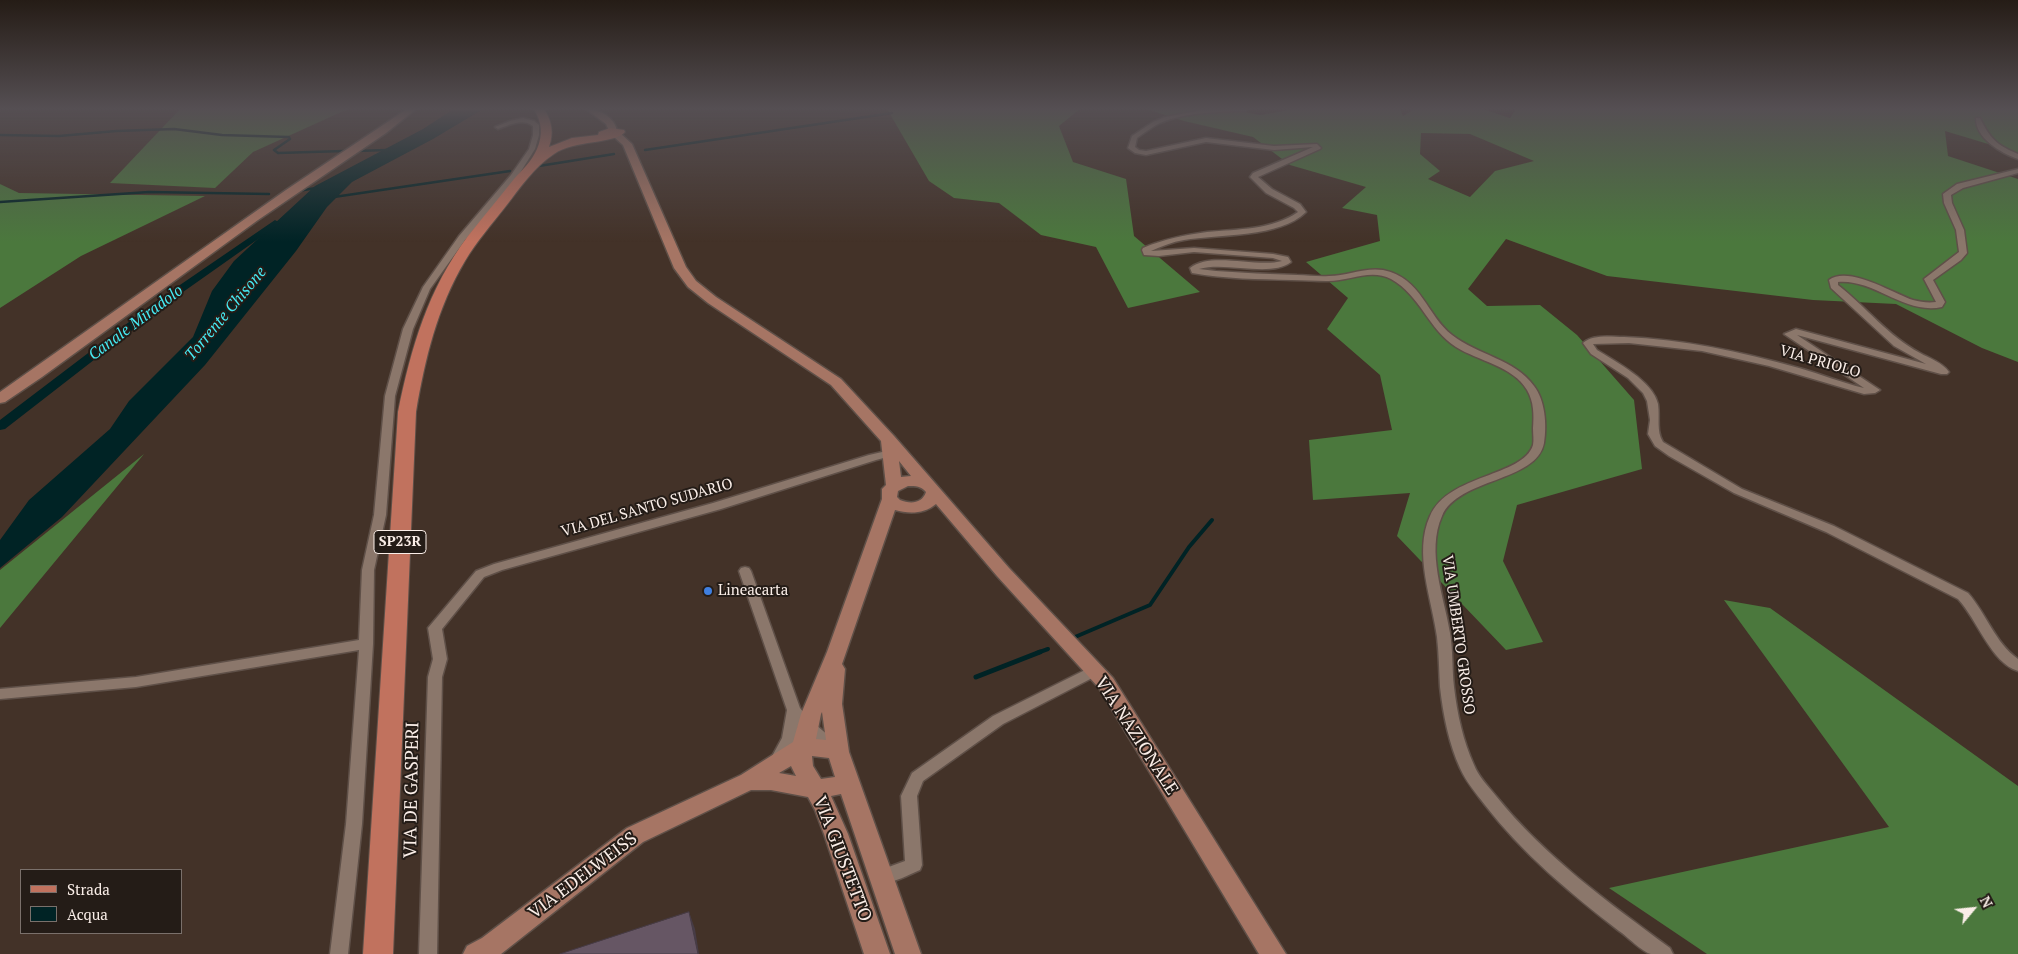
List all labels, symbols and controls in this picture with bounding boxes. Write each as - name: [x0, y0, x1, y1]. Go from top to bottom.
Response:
- water label: Torrente Chisone: [181, 263, 271, 365]
- water label: Canale Miradolo: [85, 281, 187, 365]
- street label: VIA PRIOLO: [1777, 342, 1863, 382]
- street label: VIA DEL SANTO SUDARIO: [559, 475, 735, 541]
- road number: SP23R: [374, 530, 426, 554]
- street label: VIA UMBERTO GROSSO: [1438, 554, 1478, 716]
- place label: Lineacarta: [718, 582, 788, 600]
- marker: Lineacarta: [702, 585, 714, 597]
- street label: VIA NAZIONALE: [1090, 673, 1182, 799]
- street label: VIA DE GASPERI: [400, 722, 424, 858]
- street label: VIA GIUSTETTO: [808, 793, 876, 925]
- street label: VIA EDELWEISS: [524, 828, 642, 924]
- legend: [20, 869, 182, 934]
- text: Strada: [67, 879, 110, 899]
- north arrow: [1948, 884, 1998, 934]
- text: N: [1976, 893, 1998, 911]
- text: Acqua: [67, 904, 108, 924]

